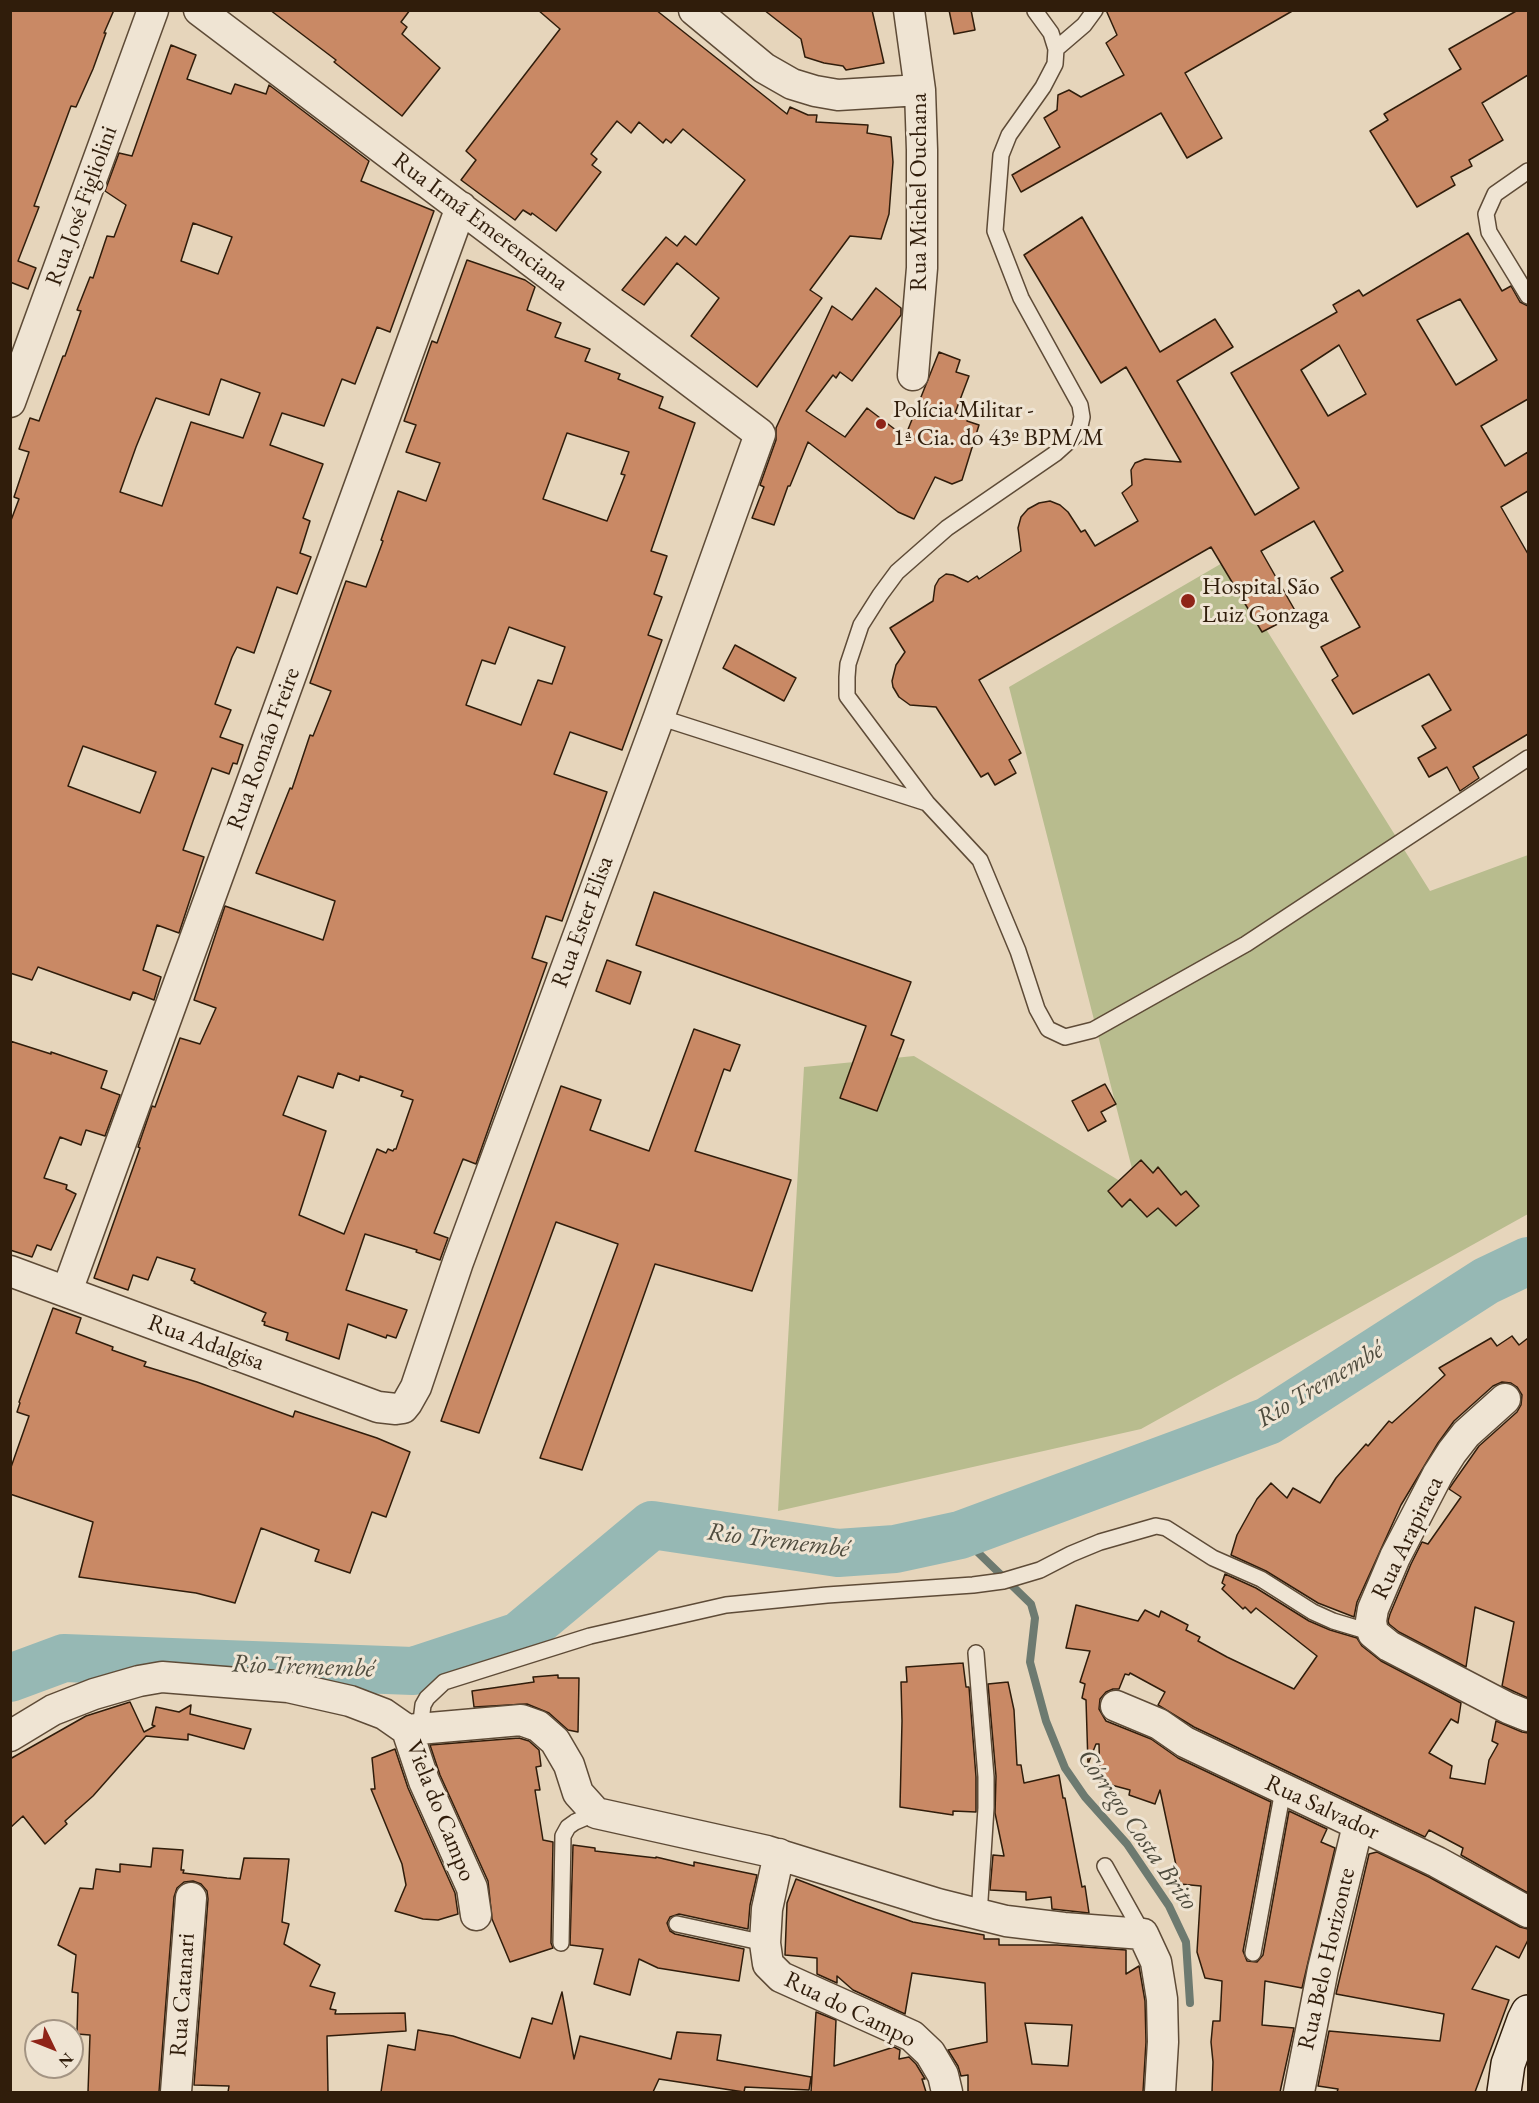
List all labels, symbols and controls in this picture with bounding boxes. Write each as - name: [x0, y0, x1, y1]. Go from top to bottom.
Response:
- street label: Rua Michel Ouchana: [905, 93, 933, 291]
- street label: Rua José Figliolini: [40, 122, 124, 290]
- street label: Rua Irmã Emerenciana: [386, 147, 574, 297]
- place label: Polícia Militar - 1ª Cia. do 43º BPM/M: [893, 396, 1104, 452]
- marker: Polícia Militar - 1ª Cia. do 43º BPM/M: [874, 417, 888, 431]
- place label: Hospital São Luiz Gonzaga: [1202, 573, 1329, 629]
- marker: Hospital São Luiz Gonzaga: [1179, 592, 1197, 610]
- street label: Rua Romão Freire: [221, 664, 307, 834]
- street label: Rua Ester Elisa: [546, 852, 620, 992]
- street label: Rua Adalgisa: [144, 1309, 268, 1377]
- water label: Rio Tremembé: [1251, 1335, 1389, 1435]
- street label: Rua Arapiraca: [1366, 1472, 1450, 1604]
- water label: Rio Tremembé: [705, 1517, 851, 1565]
- water label: Rio Tremembé: [231, 1649, 375, 1685]
- street label: Viela do Campo: [399, 1736, 481, 1886]
- water label: Córrego Costa Brito: [1070, 1743, 1204, 1917]
- street label: Rua Salvador: [1260, 1769, 1384, 1847]
- street label: Rua Belo Horizonte: [1292, 1865, 1362, 2053]
- street label: Rua Catanari: [164, 1932, 202, 2058]
- street label: Rua do Campo: [780, 1966, 920, 2054]
- north arrow: [24, 2019, 84, 2079]
- text: N: [54, 2048, 78, 2072]

